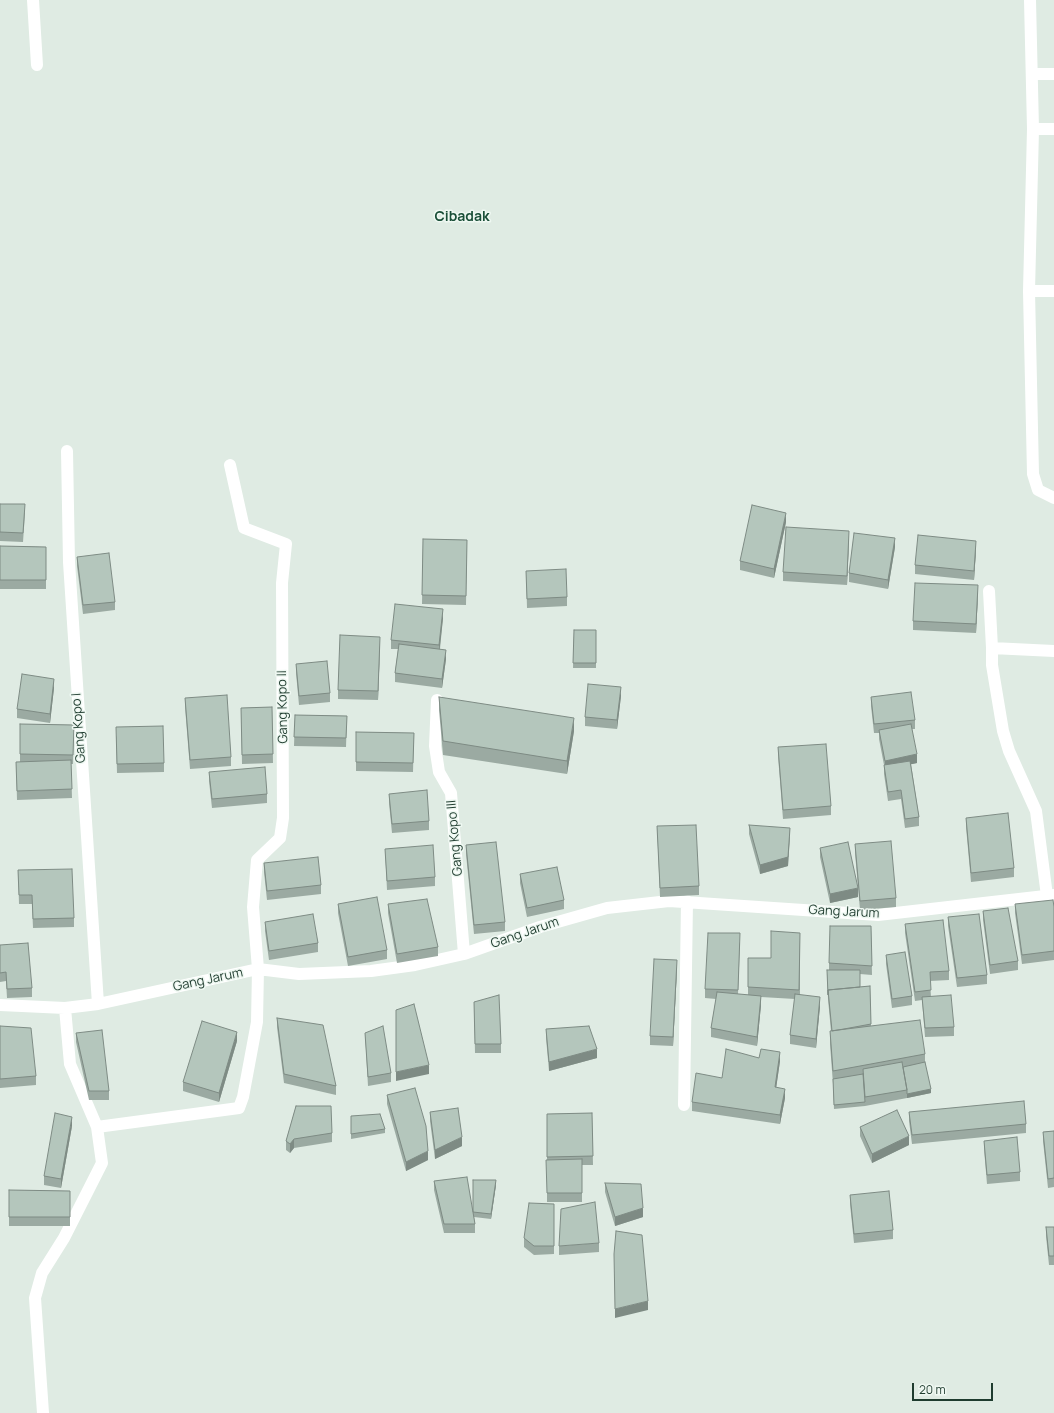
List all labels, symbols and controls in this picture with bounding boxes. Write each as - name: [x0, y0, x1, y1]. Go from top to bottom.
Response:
- district label: Cibadak: [434, 209, 490, 225]
- street label: Gang Kopo II: [275, 670, 291, 744]
- street label: Gang Kopo I: [69, 692, 89, 764]
- street label: Gang Kopo III: [444, 799, 466, 877]
- street label: Gang Jarum: [808, 902, 880, 922]
- street label: Gang Jarum: [489, 914, 561, 952]
- street label: Gang Jarum: [172, 965, 244, 995]
- scale bar: [914, 1375, 995, 1401]
- text: 20 m: [919, 1381, 946, 1398]

